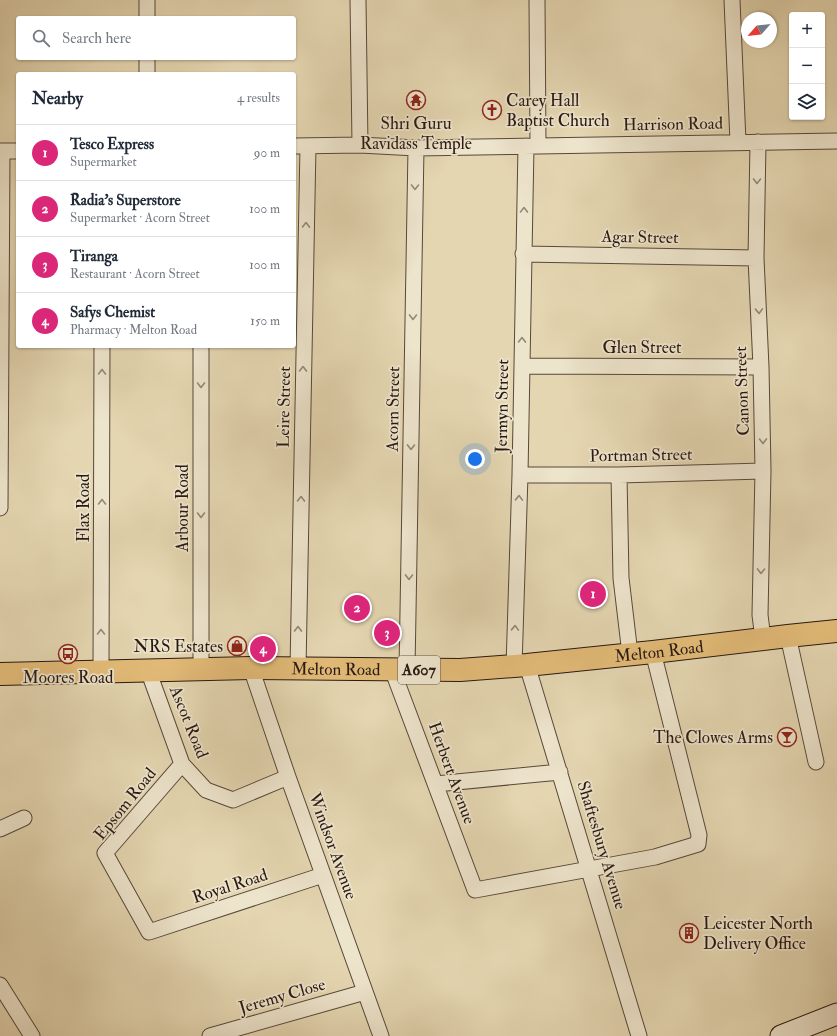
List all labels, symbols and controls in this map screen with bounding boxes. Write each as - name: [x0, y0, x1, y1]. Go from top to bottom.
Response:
- north arrow: [741, 12, 777, 48]
- map controls: [789, 12, 825, 120]
- button: +: [789, 12, 825, 48]
- search box: [16, 16, 296, 60]
- icon: search: [30, 27, 52, 49]
- text: Search here: [62, 29, 131, 48]
- button: −: [789, 48, 825, 84]
- button: layers: [789, 84, 825, 120]
- text: Nearby: [32, 88, 83, 109]
- temple icon: Shri Guru Ravidass Temple: [405, 89, 427, 111]
- text: 4 results: [237, 90, 280, 106]
- place label: Carey Hall Baptist Church: [506, 90, 610, 132]
- church icon: Carey Hall Baptist Church: [481, 99, 503, 121]
- place label: Shri Guru Ravidass Temple: [360, 113, 472, 155]
- street label: Harrison Road: [623, 113, 724, 135]
- text: Tesco Express: [70, 135, 154, 154]
- text: 1: [43, 145, 47, 161]
- text: 90 m: [254, 145, 280, 161]
- text: Supermarket: [70, 154, 137, 170]
- one-way arrow: [753, 178, 761, 184]
- one-way arrow: [411, 184, 420, 190]
- text: Radia's Superstore: [70, 191, 181, 210]
- text: 2: [42, 201, 48, 217]
- text: 100 m: [249, 201, 280, 217]
- one-way arrow: [520, 207, 529, 213]
- text: Supermarket · Acorn Street: [70, 210, 210, 226]
- one-way arrow: [302, 222, 310, 228]
- street label: Agar Street: [600, 226, 679, 248]
- text: Tiranga: [70, 247, 118, 266]
- text: 3: [43, 257, 48, 273]
- text: 100 m: [249, 257, 280, 273]
- text: Restaurant · Acorn Street: [70, 266, 200, 282]
- text: Safys Chemist: [70, 303, 155, 322]
- one-way arrow: [754, 308, 763, 314]
- text: 4: [41, 313, 49, 329]
- text: 150 m: [250, 313, 280, 329]
- one-way arrow: [409, 314, 417, 320]
- text: Pharmacy · Melton Road: [70, 322, 197, 338]
- one-way arrow: [518, 337, 526, 343]
- street label: Glen Street: [603, 337, 682, 358]
- street label: Canon Street: [730, 345, 754, 436]
- street label: Jermyn Street: [491, 358, 514, 454]
- street label: Leire Street: [273, 365, 295, 448]
- one-way arrow: [299, 366, 308, 372]
- street label: Acorn Street: [382, 366, 404, 453]
- one-way arrow: [98, 369, 106, 375]
- one-way arrow: [197, 382, 205, 388]
- one-way arrow: [758, 438, 767, 444]
- one-way arrow: [407, 444, 415, 450]
- street label: Portman Street: [589, 444, 693, 466]
- your location: [465, 449, 485, 469]
- street label: Arbour Road: [172, 463, 193, 553]
- street label: Flax Road: [73, 473, 94, 542]
- one-way arrow: [515, 495, 524, 501]
- one-way arrow: [297, 496, 305, 502]
- one-way arrow: [98, 499, 106, 505]
- one-way arrow: [197, 512, 205, 518]
- one-way arrow: [757, 568, 765, 574]
- one-way arrow: [405, 574, 413, 580]
- pin: 1: [580, 579, 606, 609]
- pin: 2: [344, 593, 370, 623]
- pin: 3: [374, 618, 400, 648]
- one-way arrow: [511, 625, 519, 631]
- one-way arrow: [294, 626, 302, 632]
- one-way arrow: [97, 629, 105, 635]
- pin: 4: [250, 634, 276, 664]
- shop icon: NRS Estates: [226, 635, 248, 657]
- place label: NRS Estates: [134, 636, 223, 657]
- street label: Melton Road: [614, 636, 705, 666]
- bus stop icon: Moores Road: [57, 643, 79, 665]
- road number: A607: [398, 656, 440, 684]
- street label: Melton Road: [291, 658, 381, 680]
- place label: Moores Road: [23, 667, 114, 688]
- street label: Ascot Road: [165, 682, 213, 762]
- street label: Herbert Avenue: [424, 719, 480, 827]
- bar icon: The Clowes Arms: [776, 726, 798, 748]
- place label: The Clowes Arms: [653, 727, 773, 748]
- street label: Epsom Road: [89, 763, 162, 845]
- street label: Shaftesbury Avenue: [572, 778, 631, 912]
- street label: Windsor Avenue: [304, 789, 362, 902]
- street label: Royal Road: [190, 864, 271, 909]
- place label: Leicester North Delivery Office: [703, 913, 813, 955]
- building icon: Leicester North Delivery Office: [678, 922, 700, 944]
- street label: Jeremy Close: [235, 974, 328, 1020]

